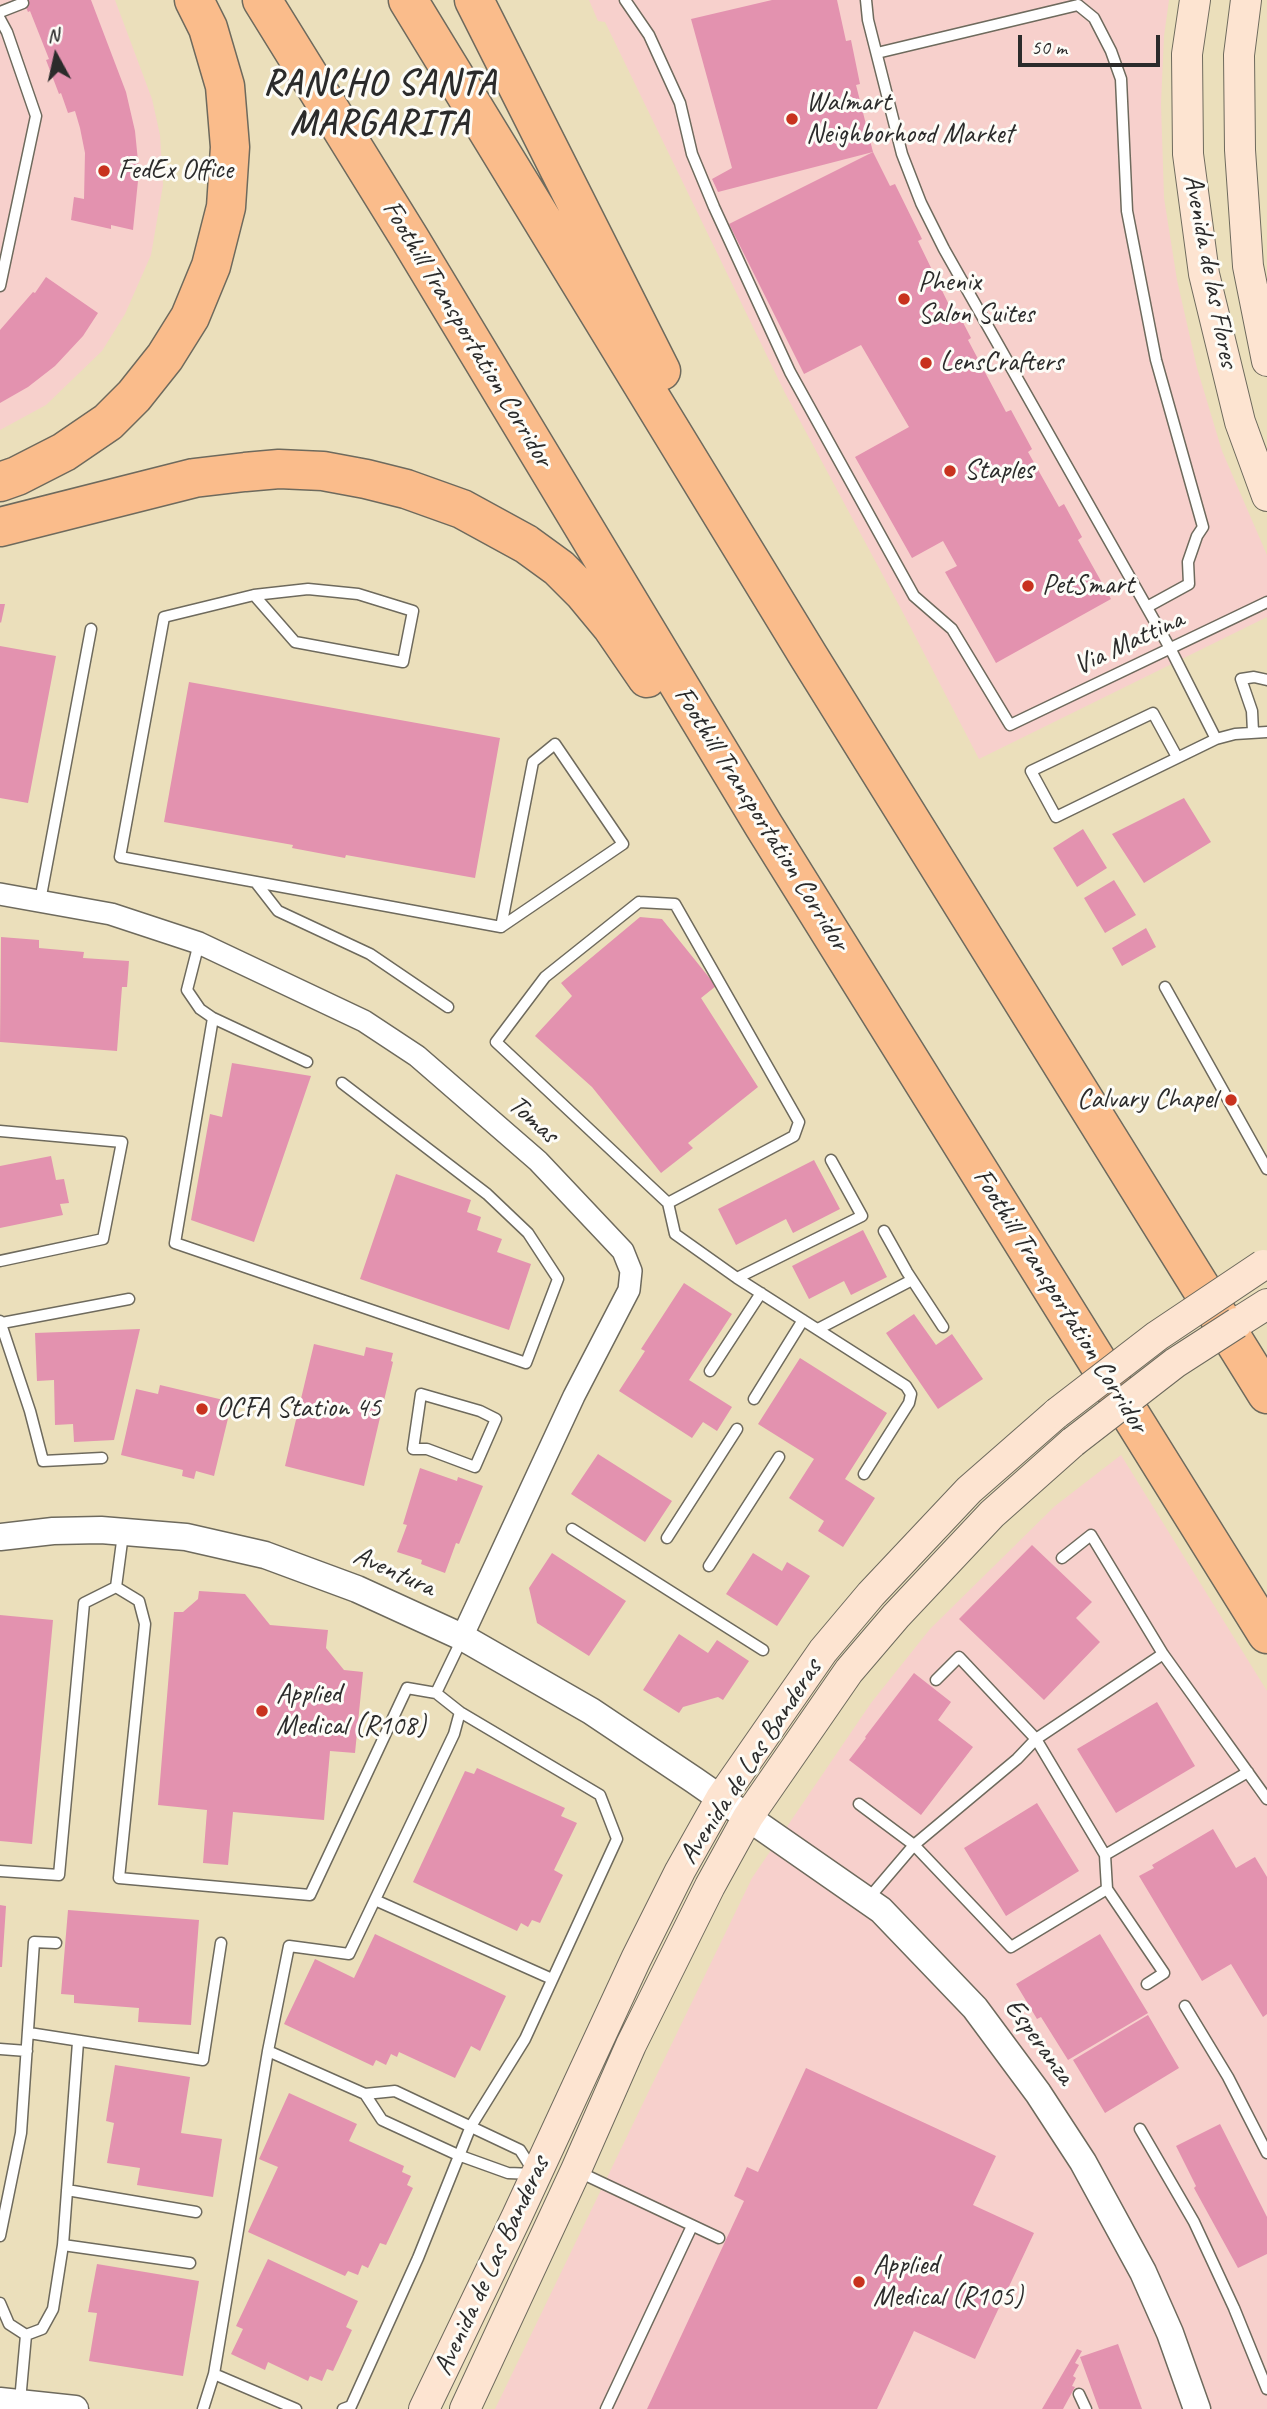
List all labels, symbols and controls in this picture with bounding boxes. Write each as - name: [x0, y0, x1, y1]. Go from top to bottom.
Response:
- north arrow: [21, 21, 91, 91]
- scale bar: [1022, 21, 1164, 65]
- text: N: [46, 23, 61, 48]
- text: 50 m: [1031, 34, 1067, 60]
- district label: RANCHO SANTA MARGARITA: [266, 64, 494, 146]
- place label: Walmart Neighborhood Market: [806, 86, 1014, 152]
- marker: Walmart Neighborhood Market: [784, 111, 800, 127]
- place label: FedEx Office: [118, 154, 233, 188]
- marker: FedEx Office: [96, 163, 112, 179]
- street label: Avenida de las Flores: [1175, 172, 1245, 370]
- street label: Foothill Transportation Corridor: [374, 195, 560, 473]
- place label: Phenix Salon Suites: [918, 266, 1034, 332]
- marker: Phenix Salon Suites: [896, 291, 912, 307]
- place label: LensCrafters: [940, 346, 1063, 380]
- marker: LensCrafters: [918, 355, 934, 371]
- place label: Staples: [964, 454, 1034, 488]
- marker: Staples: [942, 463, 958, 479]
- place label: PetSmart: [1042, 569, 1134, 603]
- marker: PetSmart: [1020, 578, 1036, 594]
- street label: Via Mattina: [1069, 603, 1189, 683]
- street label: Foothill Transportation Corridor: [666, 681, 856, 957]
- place label: Calvary Chapel: [1077, 1083, 1217, 1117]
- street label: Tomas: [501, 1089, 565, 1151]
- marker: Calvary Chapel: [1223, 1092, 1239, 1108]
- street label: Foothill Transportation Corridor: [965, 1163, 1155, 1439]
- place label: OCFA Station 45: [216, 1392, 381, 1426]
- marker: OCFA Station 45: [194, 1401, 210, 1417]
- street label: Aventura: [348, 1539, 440, 1605]
- street label: Avenida de Las Banderas: [672, 1653, 830, 1871]
- place label: Applied Medical (R108): [276, 1678, 426, 1744]
- marker: Applied Medical (R108): [254, 1703, 270, 1719]
- street label: Esperanza: [997, 1992, 1081, 2092]
- street label: Avenida de Las Banderas: [427, 2151, 557, 2381]
- place label: Applied Medical (R105): [873, 2249, 1023, 2315]
- marker: Applied Medical (R105): [851, 2274, 867, 2290]

